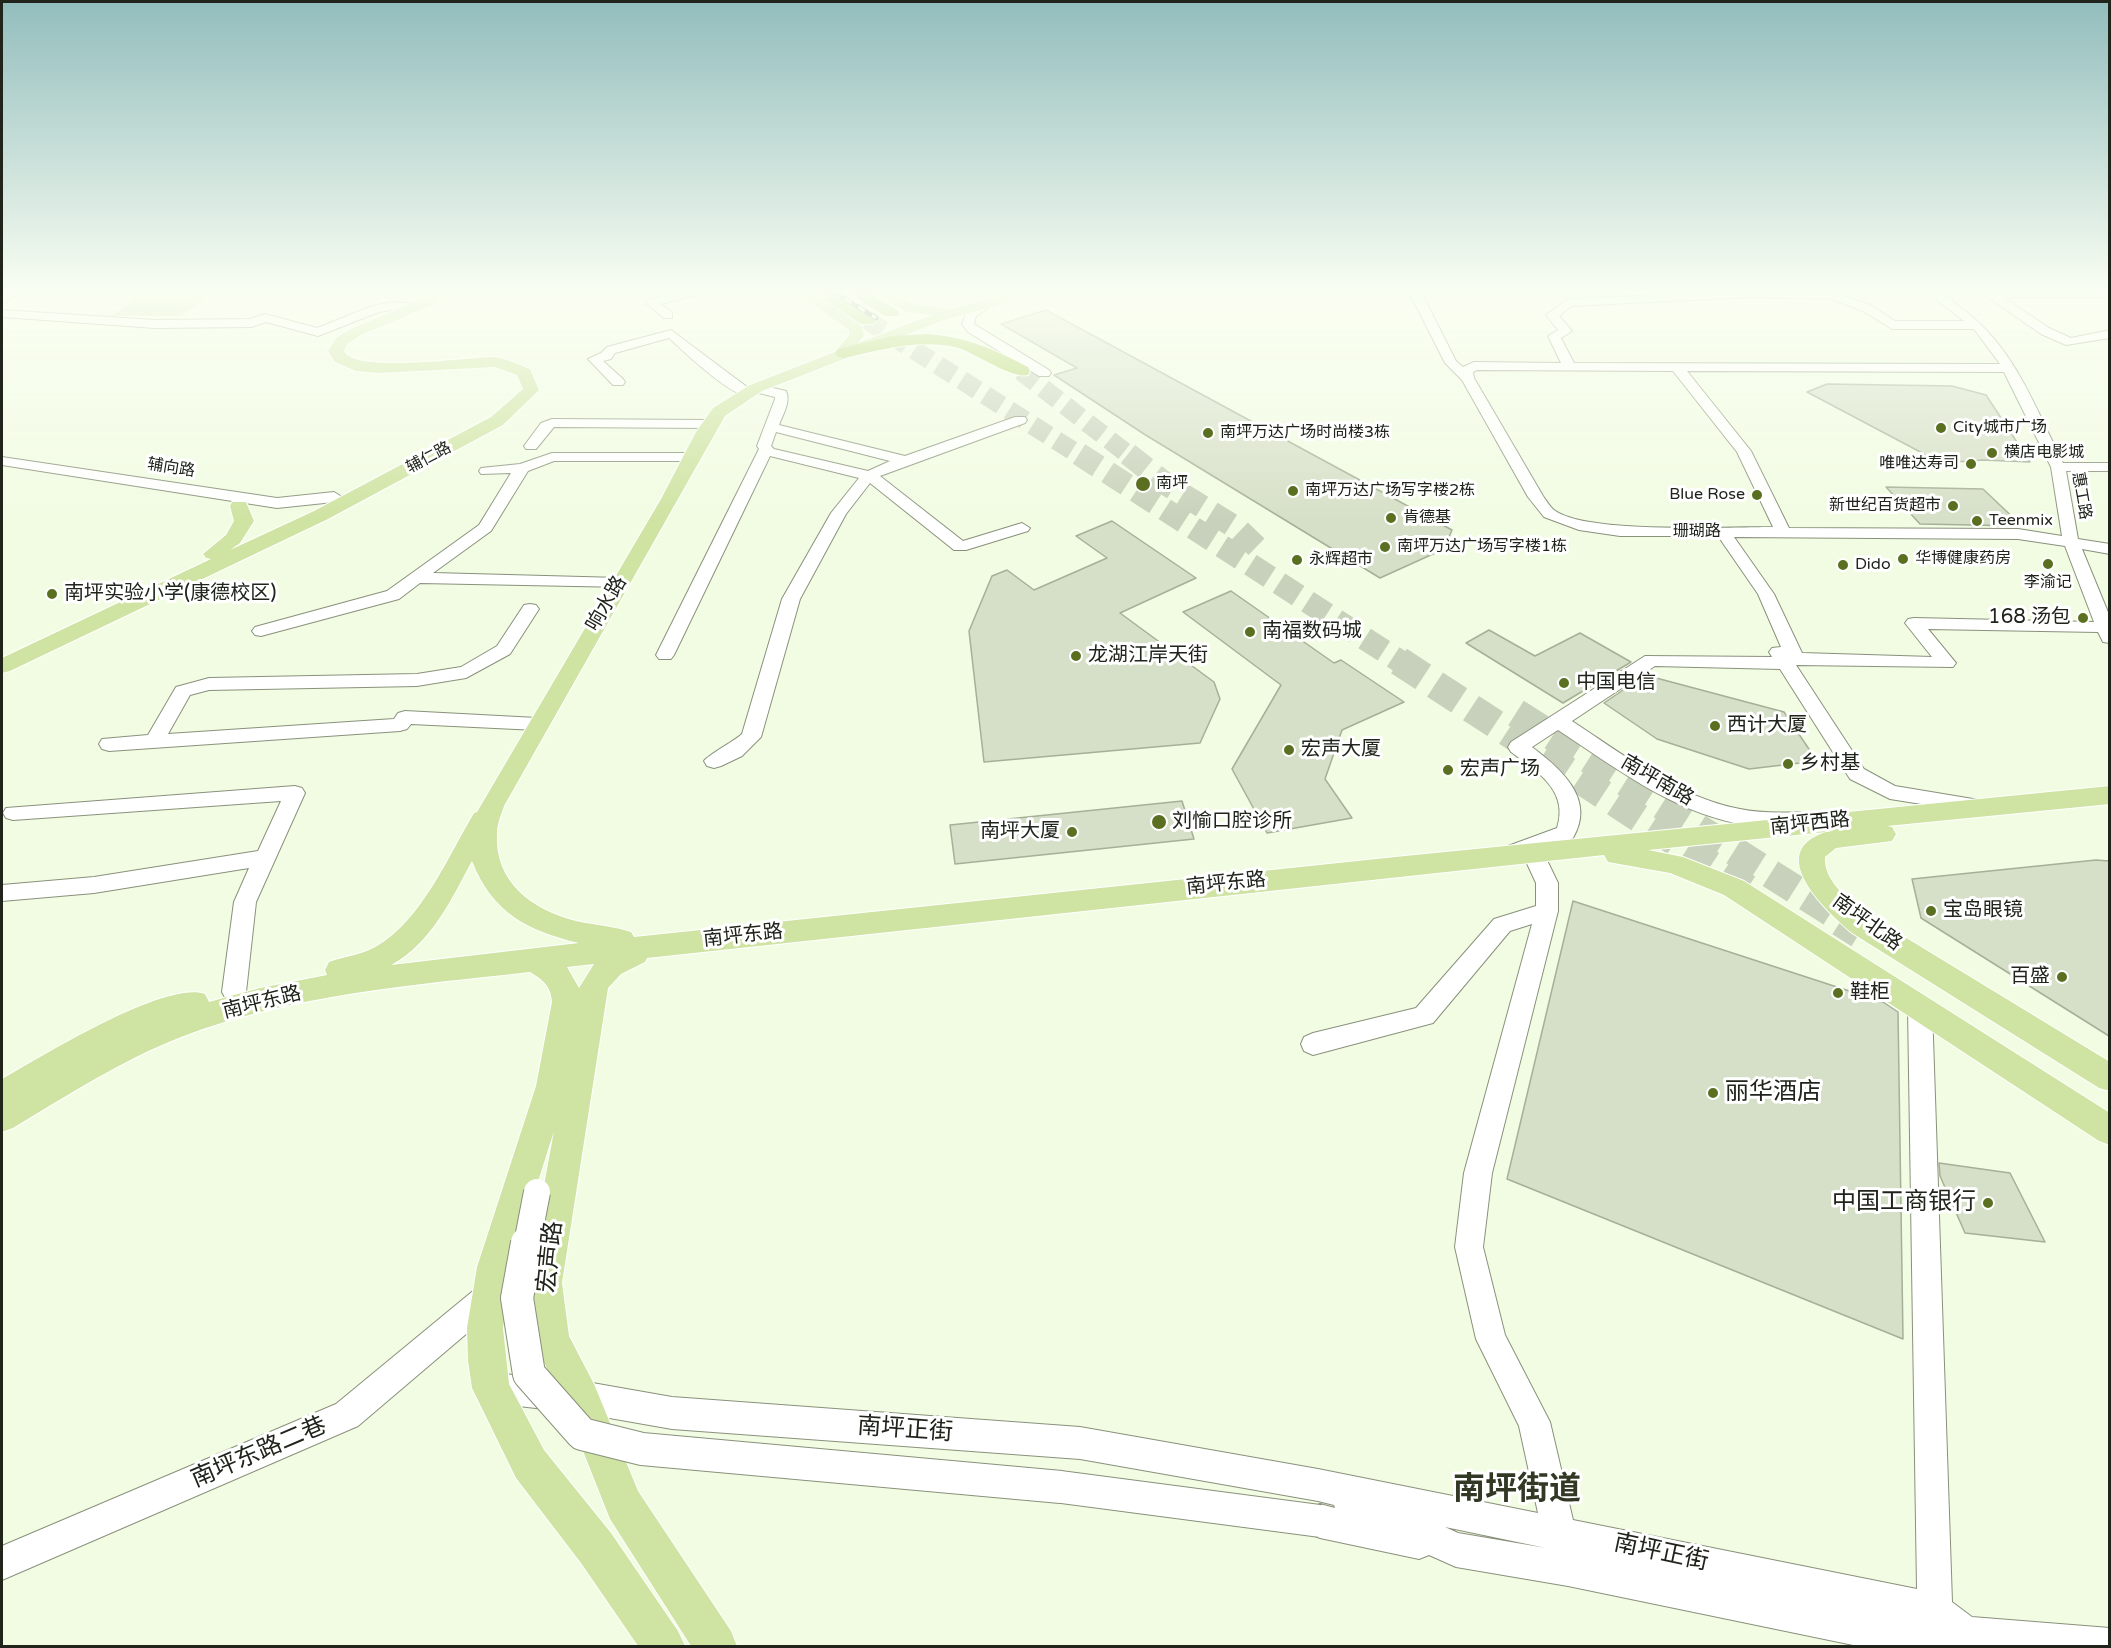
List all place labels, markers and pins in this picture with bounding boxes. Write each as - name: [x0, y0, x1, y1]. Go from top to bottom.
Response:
- place label: City城市广场: [1953, 418, 2047, 438]
- marker: City城市广场: [1934, 421, 1948, 435]
- place label: 南坪万达广场时尚楼3栋: [1220, 423, 1390, 443]
- marker: 南坪万达广场时尚楼3栋: [1201, 426, 1215, 440]
- place label: 横店电影城: [2004, 443, 2084, 463]
- marker: 横店电影城: [1985, 446, 1999, 460]
- place label: 唯唯达寿司: [1879, 454, 1959, 474]
- marker: 唯唯达寿司: [1964, 457, 1978, 471]
- place label: 南坪: [1156, 474, 1188, 494]
- marker: 南坪: [1134, 475, 1152, 493]
- place label: 南坪万达广场写字楼2栋: [1305, 481, 1475, 501]
- marker: 南坪万达广场写字楼2栋: [1286, 484, 1300, 498]
- place label: Blue Rose: [1669, 485, 1745, 505]
- marker: Blue Rose: [1750, 488, 1764, 502]
- place label: 新世纪百货超市: [1829, 496, 1941, 516]
- marker: 新世纪百货超市: [1946, 499, 1960, 513]
- place label: 肯德基: [1403, 508, 1451, 528]
- marker: 肯德基: [1384, 511, 1398, 525]
- place label: Teenmix: [1989, 511, 2053, 531]
- marker: Teenmix: [1970, 514, 1984, 528]
- place label: 南坪万达广场写字楼1栋: [1397, 537, 1567, 557]
- marker: 南坪万达广场写字楼1栋: [1378, 540, 1392, 554]
- place label: 华博健康药房: [1915, 549, 2011, 569]
- place label: 永辉超市: [1309, 550, 1373, 570]
- marker: 华博健康药房: [1896, 552, 1910, 566]
- marker: 永辉超市: [1290, 553, 1304, 567]
- place label: Dido: [1855, 555, 1891, 575]
- marker: 李渝记: [2041, 557, 2055, 571]
- marker: Dido: [1836, 558, 1850, 572]
- place label: 李渝记: [2024, 573, 2072, 593]
- place label: 南坪实验小学(康德校区): [64, 582, 276, 606]
- marker: 南坪实验小学(康德校区): [45, 587, 59, 601]
- place label: 168 汤包: [1988, 606, 2071, 630]
- marker: 168 汤包: [2076, 611, 2090, 625]
- place label: 南福数码城: [1262, 620, 1362, 644]
- marker: 南福数码城: [1243, 625, 1257, 639]
- place label: 龙湖江岸天街: [1088, 644, 1208, 668]
- marker: 龙湖江岸天街: [1069, 649, 1083, 663]
- place label: 中国电信: [1576, 671, 1656, 695]
- marker: 中国电信: [1557, 676, 1571, 690]
- place label: 西计大厦: [1727, 714, 1807, 738]
- marker: 西计大厦: [1708, 719, 1722, 733]
- place label: 宏声大厦: [1301, 738, 1381, 762]
- marker: 宏声大厦: [1282, 743, 1296, 757]
- place label: 乡村基: [1800, 752, 1860, 776]
- marker: 乡村基: [1781, 757, 1795, 771]
- place label: 宏声广场: [1460, 758, 1540, 782]
- marker: 宏声广场: [1441, 763, 1455, 777]
- place label: 刘愉口腔诊所: [1172, 810, 1292, 834]
- marker: 刘愉口腔诊所: [1150, 813, 1168, 831]
- place label: 南坪大厦: [980, 820, 1060, 844]
- marker: 南坪大厦: [1065, 825, 1079, 839]
- place label: 宝岛眼镜: [1943, 899, 2023, 923]
- marker: 宝岛眼镜: [1924, 904, 1938, 918]
- place label: 百盛: [2010, 965, 2050, 989]
- marker: 百盛: [2055, 970, 2069, 984]
- place label: 鞋柜: [1850, 981, 1890, 1005]
- marker: 鞋柜: [1831, 986, 1845, 1000]
- place label: 丽华酒店: [1725, 1079, 1821, 1107]
- marker: 丽华酒店: [1706, 1086, 1720, 1100]
- place label: 中国工商银行: [1832, 1189, 1976, 1217]
- marker: 中国工商银行: [1981, 1196, 1995, 1210]

